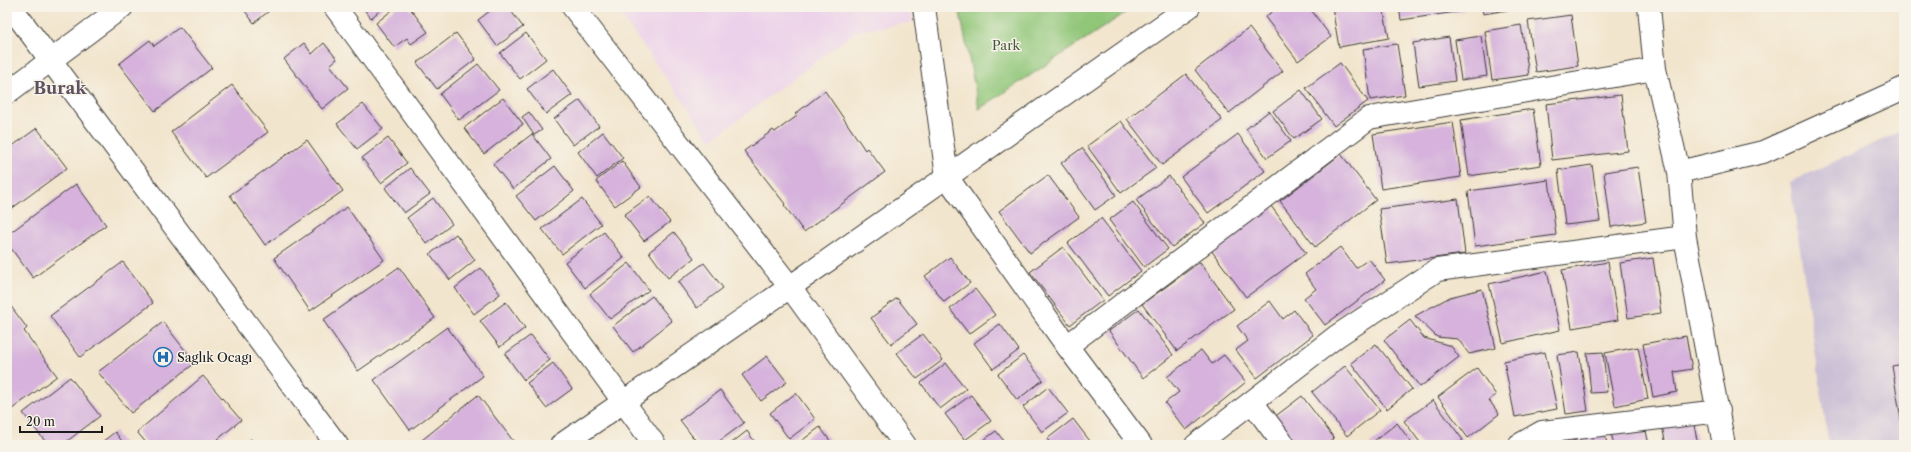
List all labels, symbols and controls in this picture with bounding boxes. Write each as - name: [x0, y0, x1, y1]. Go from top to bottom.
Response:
- park label: Park: [992, 37, 1021, 53]
- district label: Burak: [33, 78, 87, 98]
- hospital icon: Saglık Ocagı: [152, 346, 174, 368]
- place label: Saglık Ocagı: [177, 349, 252, 365]
- scale bar: [20, 408, 102, 434]
- text: 20 m: [26, 414, 55, 429]

